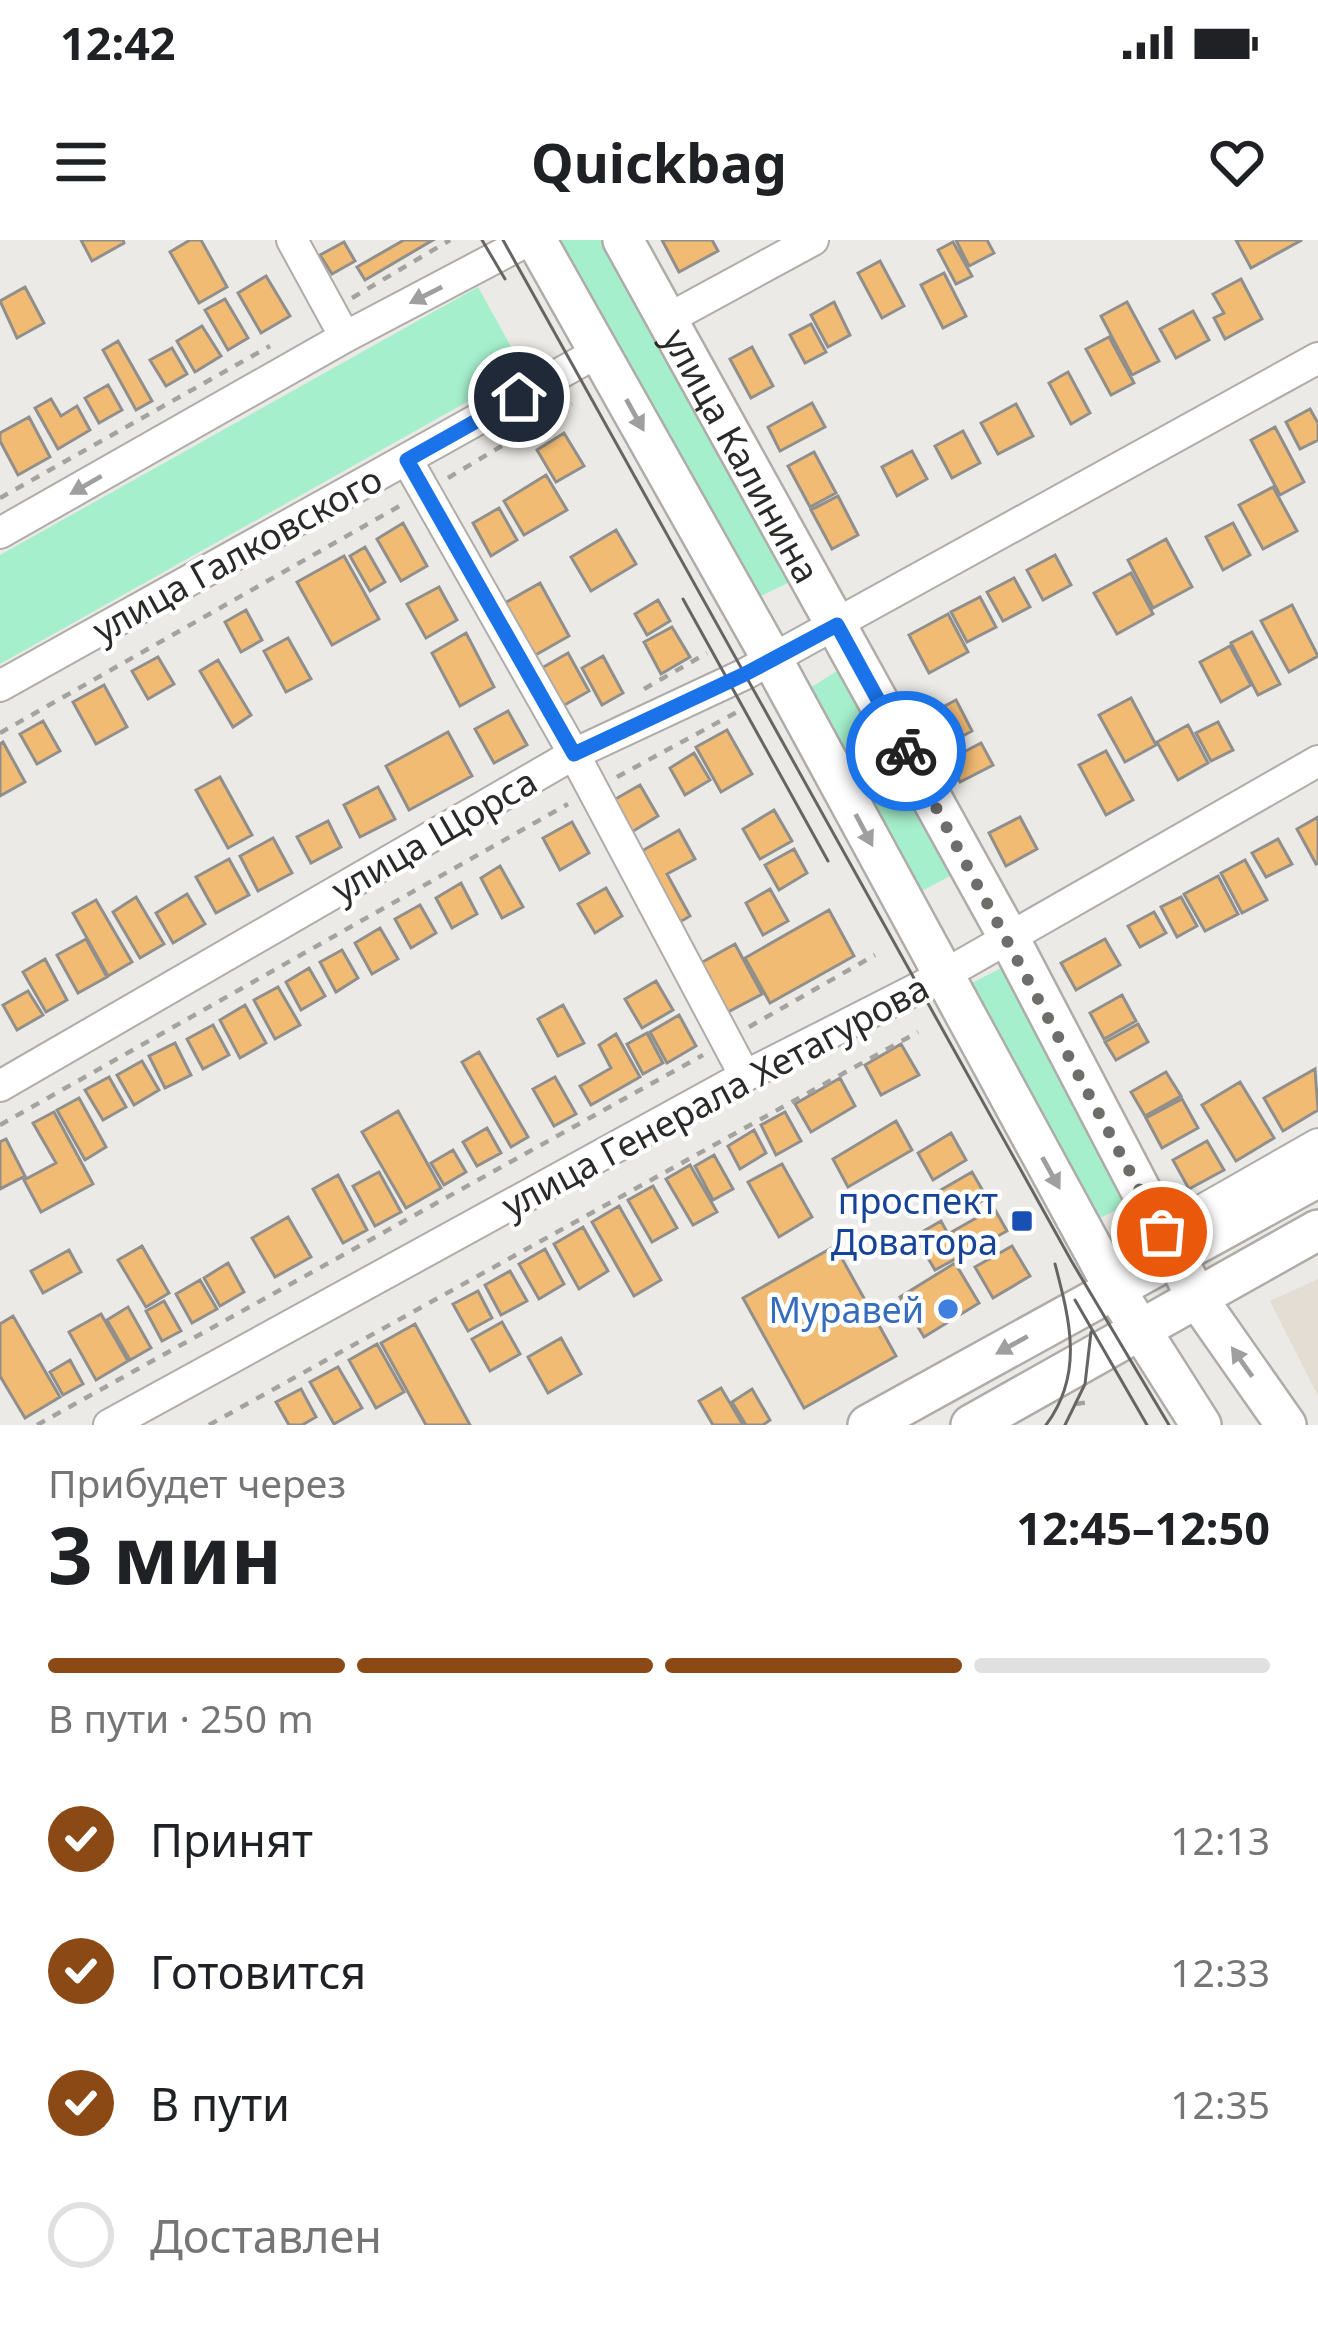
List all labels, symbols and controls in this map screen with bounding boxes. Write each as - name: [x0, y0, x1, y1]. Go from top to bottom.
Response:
- text: 12:42: [60, 12, 176, 73]
- text: Quickbag: [531, 125, 787, 199]
- icon: menu: [48, 129, 114, 195]
- icon: heart: [1204, 129, 1270, 195]
- one-way arrow: [409, 285, 444, 305]
- street label: улица Калинина: [652, 319, 832, 591]
- pin: [468, 346, 570, 448]
- icon: home: [486, 364, 552, 430]
- one-way arrow: [624, 398, 645, 431]
- street label: улица Галковского: [83, 454, 391, 654]
- one-way arrow: [69, 473, 102, 494]
- courier: [846, 691, 966, 811]
- icon: bike: [873, 718, 939, 784]
- street label: улица Щорса: [322, 756, 546, 914]
- one-way arrow: [853, 813, 874, 848]
- street label: улица Генерала Хетагурова: [493, 962, 937, 1230]
- one-way arrow: [1039, 1156, 1060, 1189]
- place label: проспект Доватора: [831, 1176, 998, 1266]
- pin: [1111, 1181, 1213, 1283]
- icon: bag: [1129, 1199, 1195, 1265]
- marker: проспект Доватора: [1009, 1208, 1035, 1234]
- place label: Муравей: [769, 1285, 924, 1334]
- marker: Муравей: [935, 1296, 961, 1322]
- one-way arrow: [995, 1334, 1030, 1355]
- one-way arrow: [1231, 1345, 1254, 1378]
- text: Прибудет через: [48, 1456, 346, 1509]
- text: 12:45–12:50: [1016, 1497, 1270, 1558]
- text: 3 мин: [48, 1501, 282, 1607]
- text: В пути · 250 m: [48, 1691, 314, 1744]
- icon: check: [48, 1806, 114, 1872]
- text: Принят: [150, 1809, 313, 1870]
- text: 12:13: [1170, 1813, 1270, 1866]
- icon: check: [48, 1938, 114, 2004]
- text: Готовится: [150, 1941, 366, 2002]
- text: 12:33: [1170, 1945, 1270, 1998]
- icon: check: [48, 2070, 114, 2136]
- text: В пути: [150, 2073, 290, 2134]
- text: 12:35: [1170, 2077, 1270, 2130]
- text: Доставлен: [150, 2205, 382, 2266]

